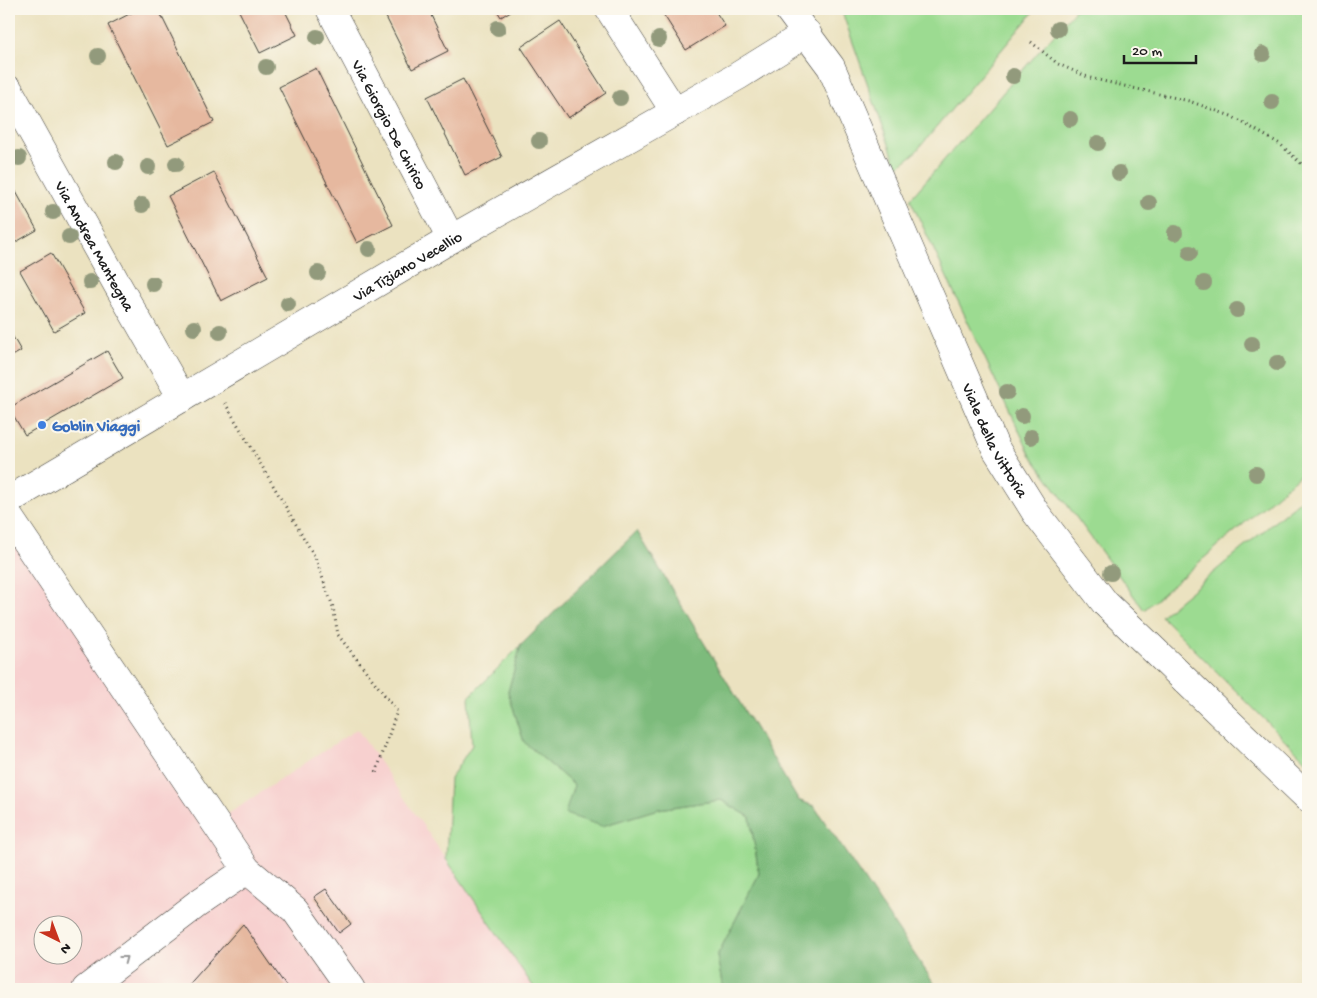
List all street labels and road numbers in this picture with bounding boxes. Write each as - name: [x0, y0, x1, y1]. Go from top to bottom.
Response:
- street label: Via Giorgio De Chirico: [345, 57, 429, 194]
- street label: Via Andrea Mantegna: [48, 178, 137, 317]
- street label: Via Tiziano Vecellio: [350, 229, 467, 308]
- street label: Viale della Vittoria: [955, 380, 1031, 503]

